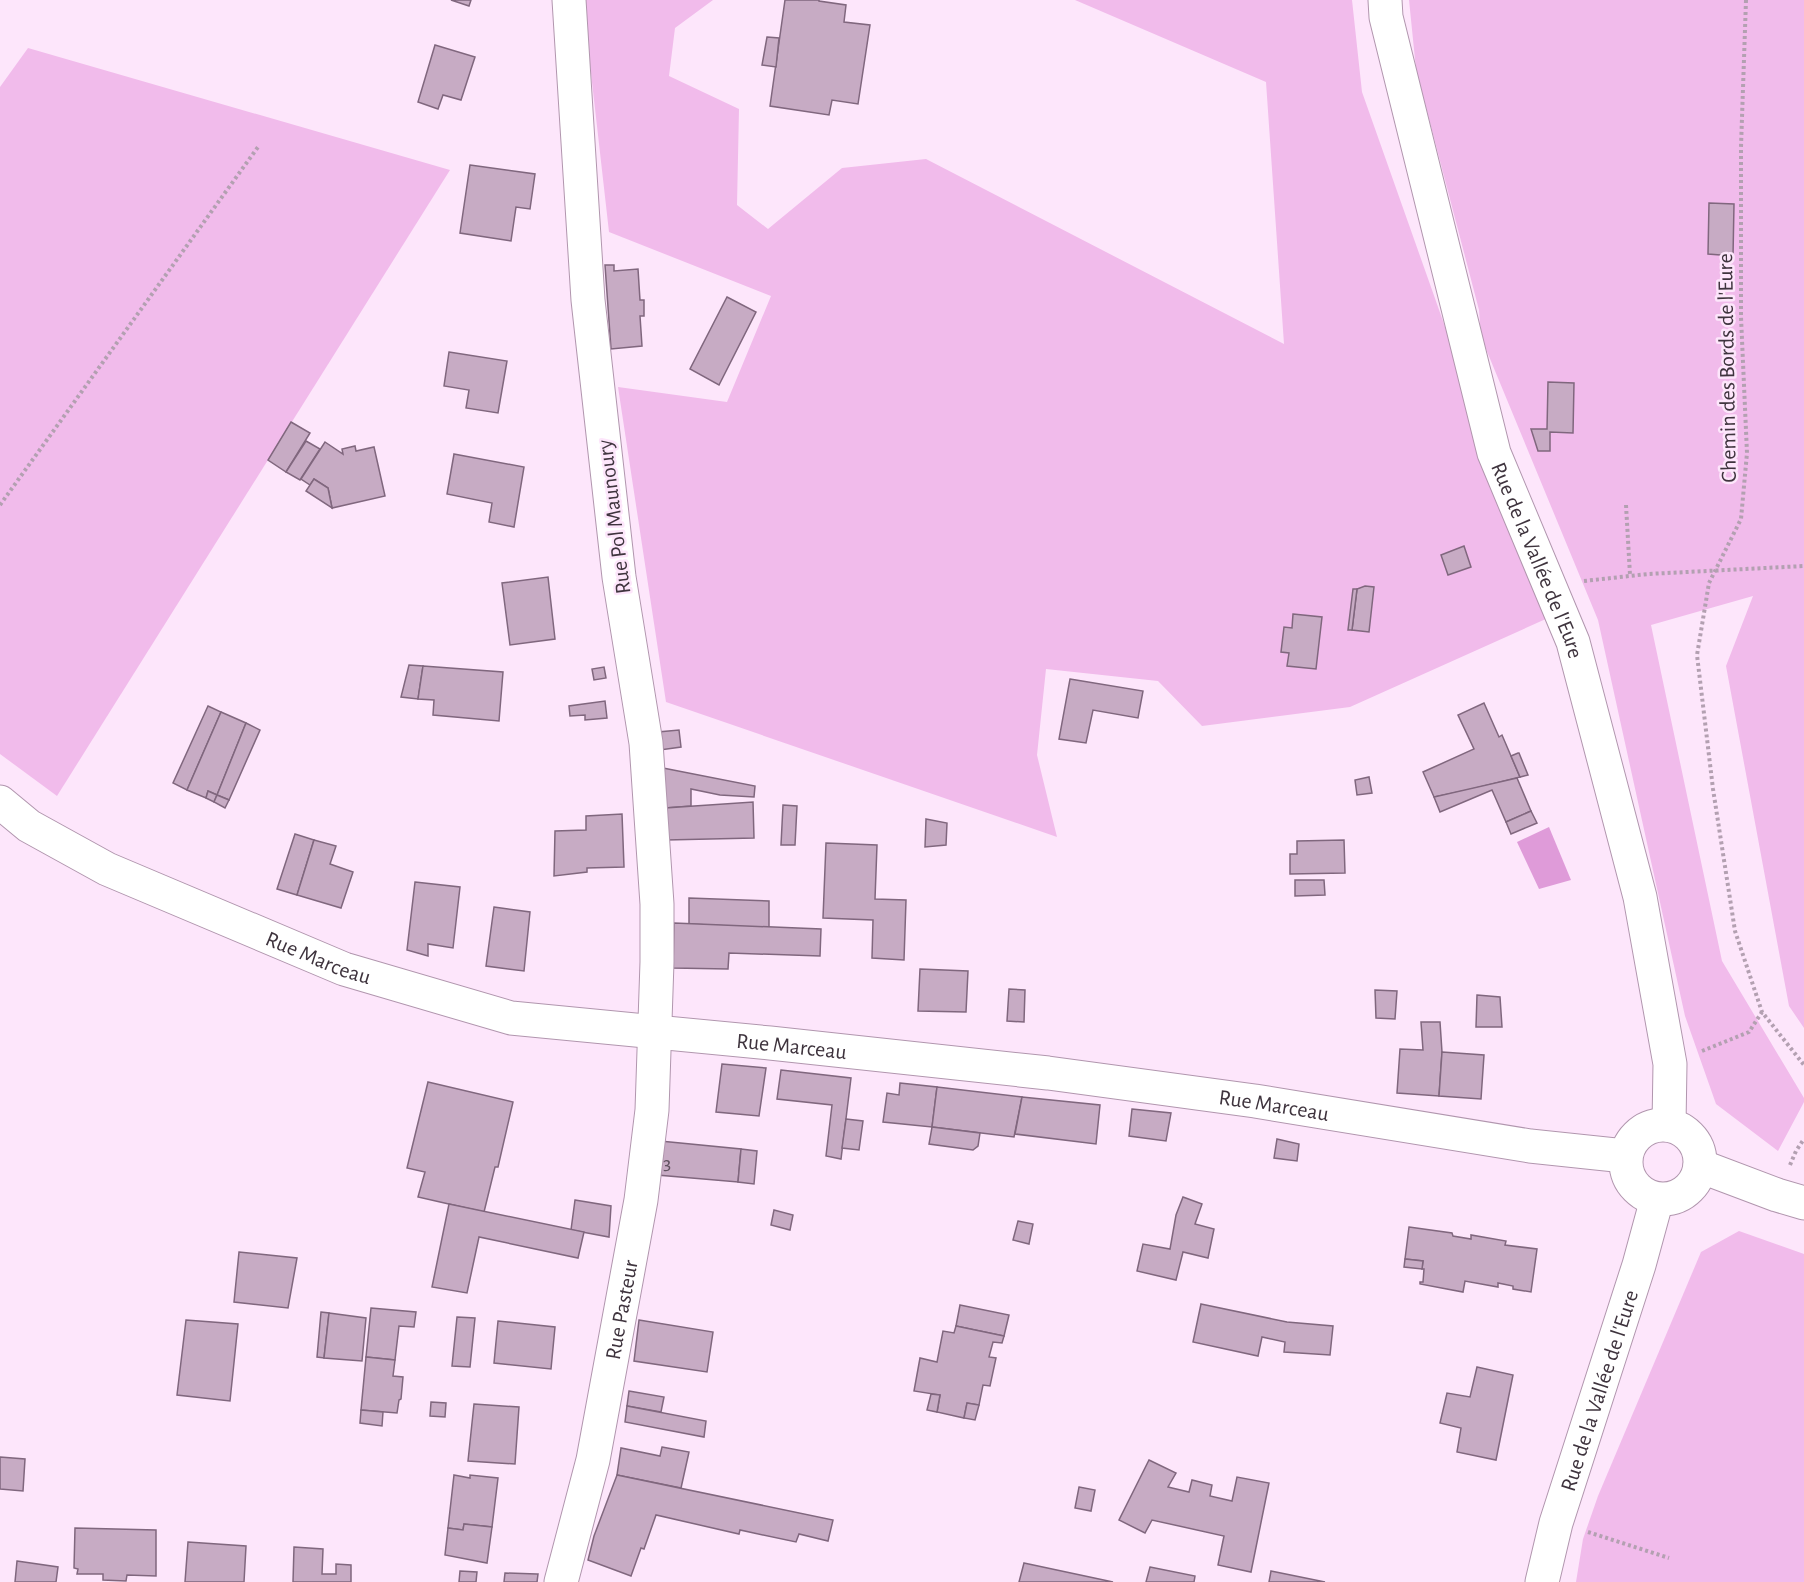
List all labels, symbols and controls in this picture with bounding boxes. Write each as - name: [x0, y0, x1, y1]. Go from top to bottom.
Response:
- street label: Chemin des Bords de l'Eure: [1714, 253, 1740, 483]
- street label: Rue Pol Maunoury: [594, 438, 634, 595]
- street label: Rue de la Vallée de l'Eure: [1487, 459, 1587, 661]
- street label: Rue Marceau: [262, 927, 373, 988]
- street label: Rue Marceau: [735, 1030, 848, 1063]
- street label: Rue Marceau: [1218, 1086, 1330, 1125]
- house number: 3: [663, 1153, 671, 1173]
- street label: Rue Pasteur: [602, 1258, 642, 1361]
- street label: Rue de la Vallée de l'Eure: [1557, 1287, 1642, 1494]

